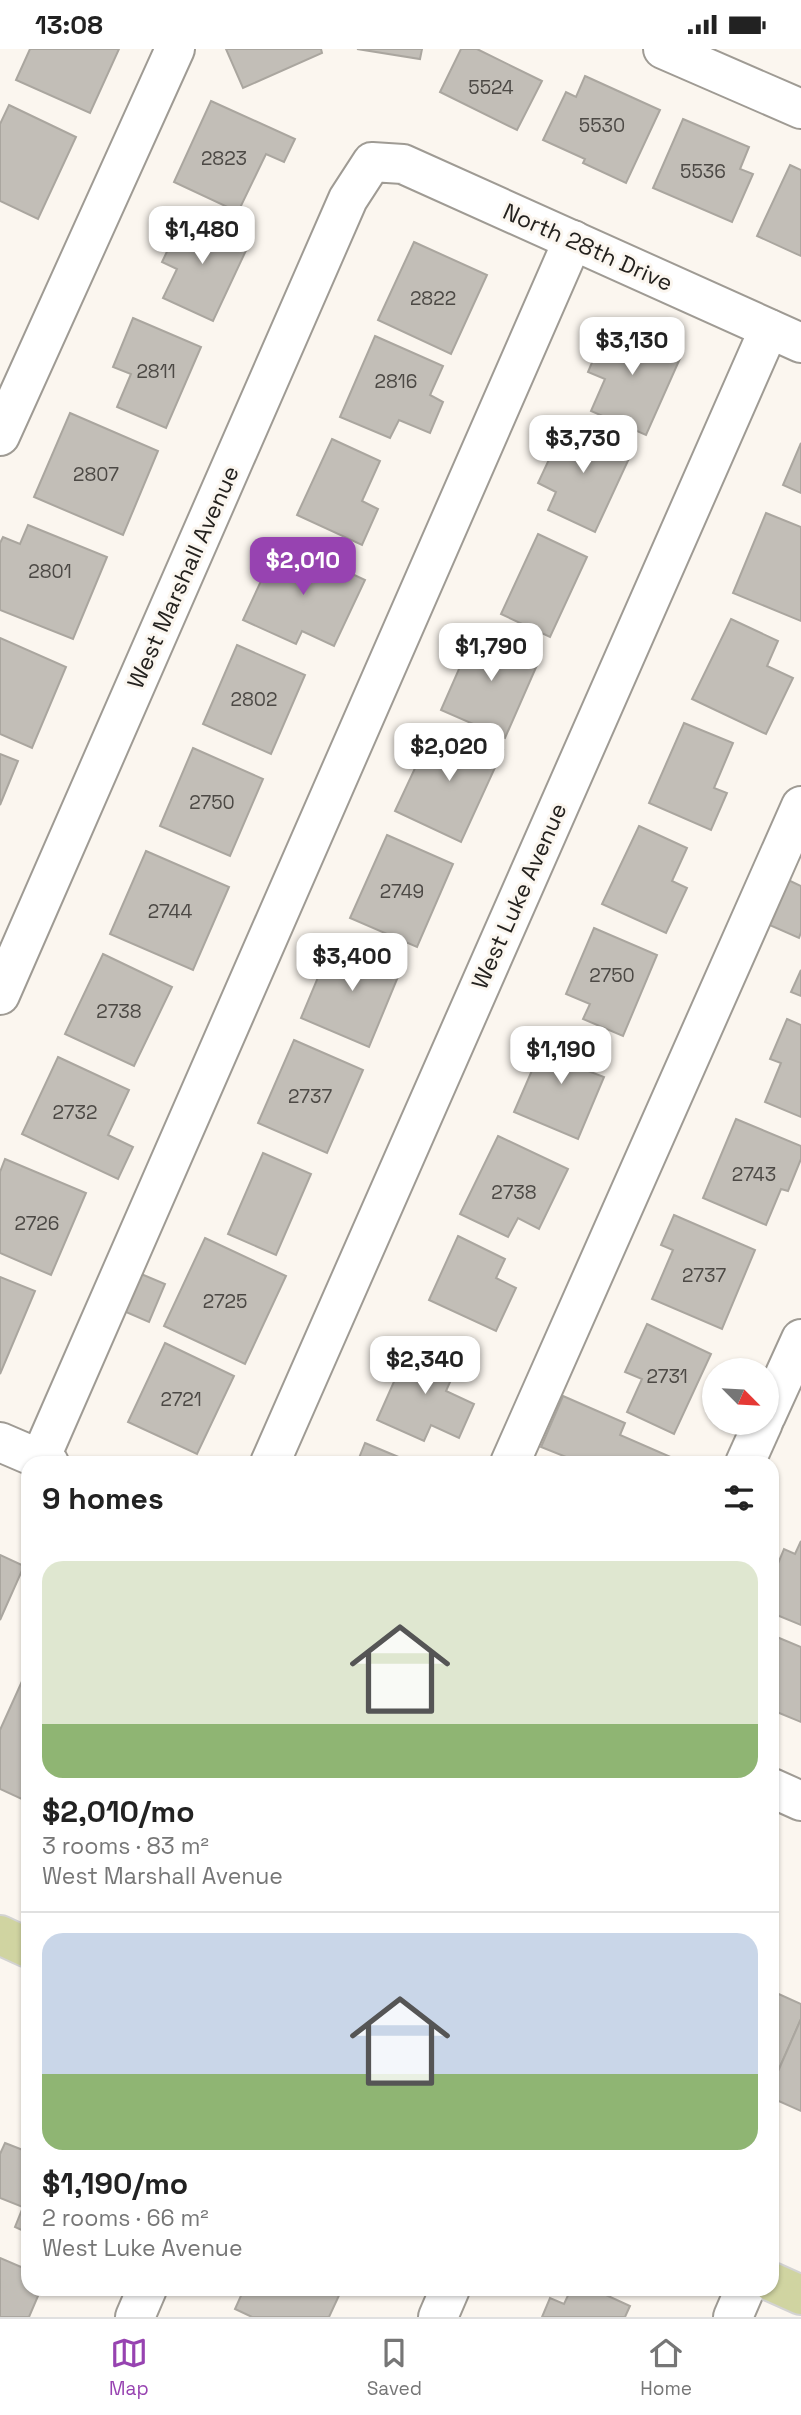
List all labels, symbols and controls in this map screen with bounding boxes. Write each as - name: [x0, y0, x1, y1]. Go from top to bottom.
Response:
- text: 13:08: [35, 8, 103, 42]
- house number: 5524: [468, 75, 514, 100]
- house number: 5530: [579, 113, 625, 138]
- house number: 2823: [201, 146, 247, 171]
- house number: 5536: [680, 159, 726, 184]
- street label: North 28th Drive: [498, 196, 678, 298]
- pin: $1,480: [145, 207, 259, 266]
- text: $1,480: [165, 214, 239, 244]
- house number: 2822: [410, 286, 456, 311]
- pin: $3,130: [575, 317, 689, 377]
- text: $3,130: [596, 325, 668, 355]
- house number: 2811: [136, 359, 176, 384]
- house number: 2816: [375, 369, 417, 394]
- pin: $3,730: [526, 415, 640, 475]
- text: $3,730: [545, 423, 621, 453]
- street label: West Marshall Avenue: [120, 461, 246, 693]
- house number: 2807: [73, 462, 119, 487]
- pin: $2,010: [246, 538, 360, 597]
- text: $2,010: [266, 545, 340, 575]
- house number: 2801: [28, 559, 72, 584]
- pin: $1,790: [434, 623, 548, 683]
- text: $1,790: [455, 631, 527, 661]
- house number: 2802: [231, 687, 277, 712]
- pin: $2,020: [392, 723, 506, 783]
- text: $2,020: [410, 731, 488, 761]
- house number: 2750: [189, 790, 235, 815]
- street label: West Luke Avenue: [465, 798, 573, 994]
- house number: 2749: [380, 879, 424, 904]
- house number: 2744: [148, 899, 192, 924]
- pin: $3,400: [295, 933, 409, 993]
- text: $3,400: [312, 941, 392, 971]
- house number: 2750: [589, 963, 635, 988]
- house number: 2738: [96, 999, 142, 1024]
- pin: $1,190: [504, 1027, 618, 1086]
- text: $1,190: [526, 1034, 596, 1064]
- house number: 2737: [288, 1084, 332, 1109]
- house number: 2732: [53, 1100, 97, 1125]
- house number: 2743: [732, 1162, 776, 1187]
- house number: 2738: [491, 1180, 537, 1205]
- house number: 2726: [15, 1211, 59, 1236]
- house number: 2737: [682, 1263, 726, 1288]
- house number: 2725: [203, 1289, 247, 1314]
- pin: $2,340: [368, 1337, 482, 1396]
- text: $2,340: [386, 1344, 464, 1374]
- north arrow: [702, 1358, 779, 1435]
- map controls: [702, 1358, 779, 1435]
- house number: 2731: [646, 1364, 688, 1389]
- house number: 2721: [160, 1387, 202, 1412]
- text: 9 homes: [42, 1479, 164, 1518]
- icon: filters: [720, 1479, 758, 1517]
- icon: home: [337, 1606, 463, 1732]
- text: $2,010/mo: [42, 1792, 195, 1831]
- text: 3 rooms · 83 m²: [42, 1831, 209, 1861]
- text: West Marshall Avenue: [42, 1861, 283, 1891]
- icon: home: [337, 1978, 463, 2104]
- text: $1,190/mo: [42, 2164, 188, 2203]
- text: 2 rooms · 66 m²: [42, 2203, 209, 2233]
- text: West Luke Avenue: [42, 2233, 243, 2263]
- tab: Map: [109, 2334, 149, 2401]
- tab: Saved: [367, 2334, 422, 2401]
- tab: Home: [640, 2334, 692, 2401]

